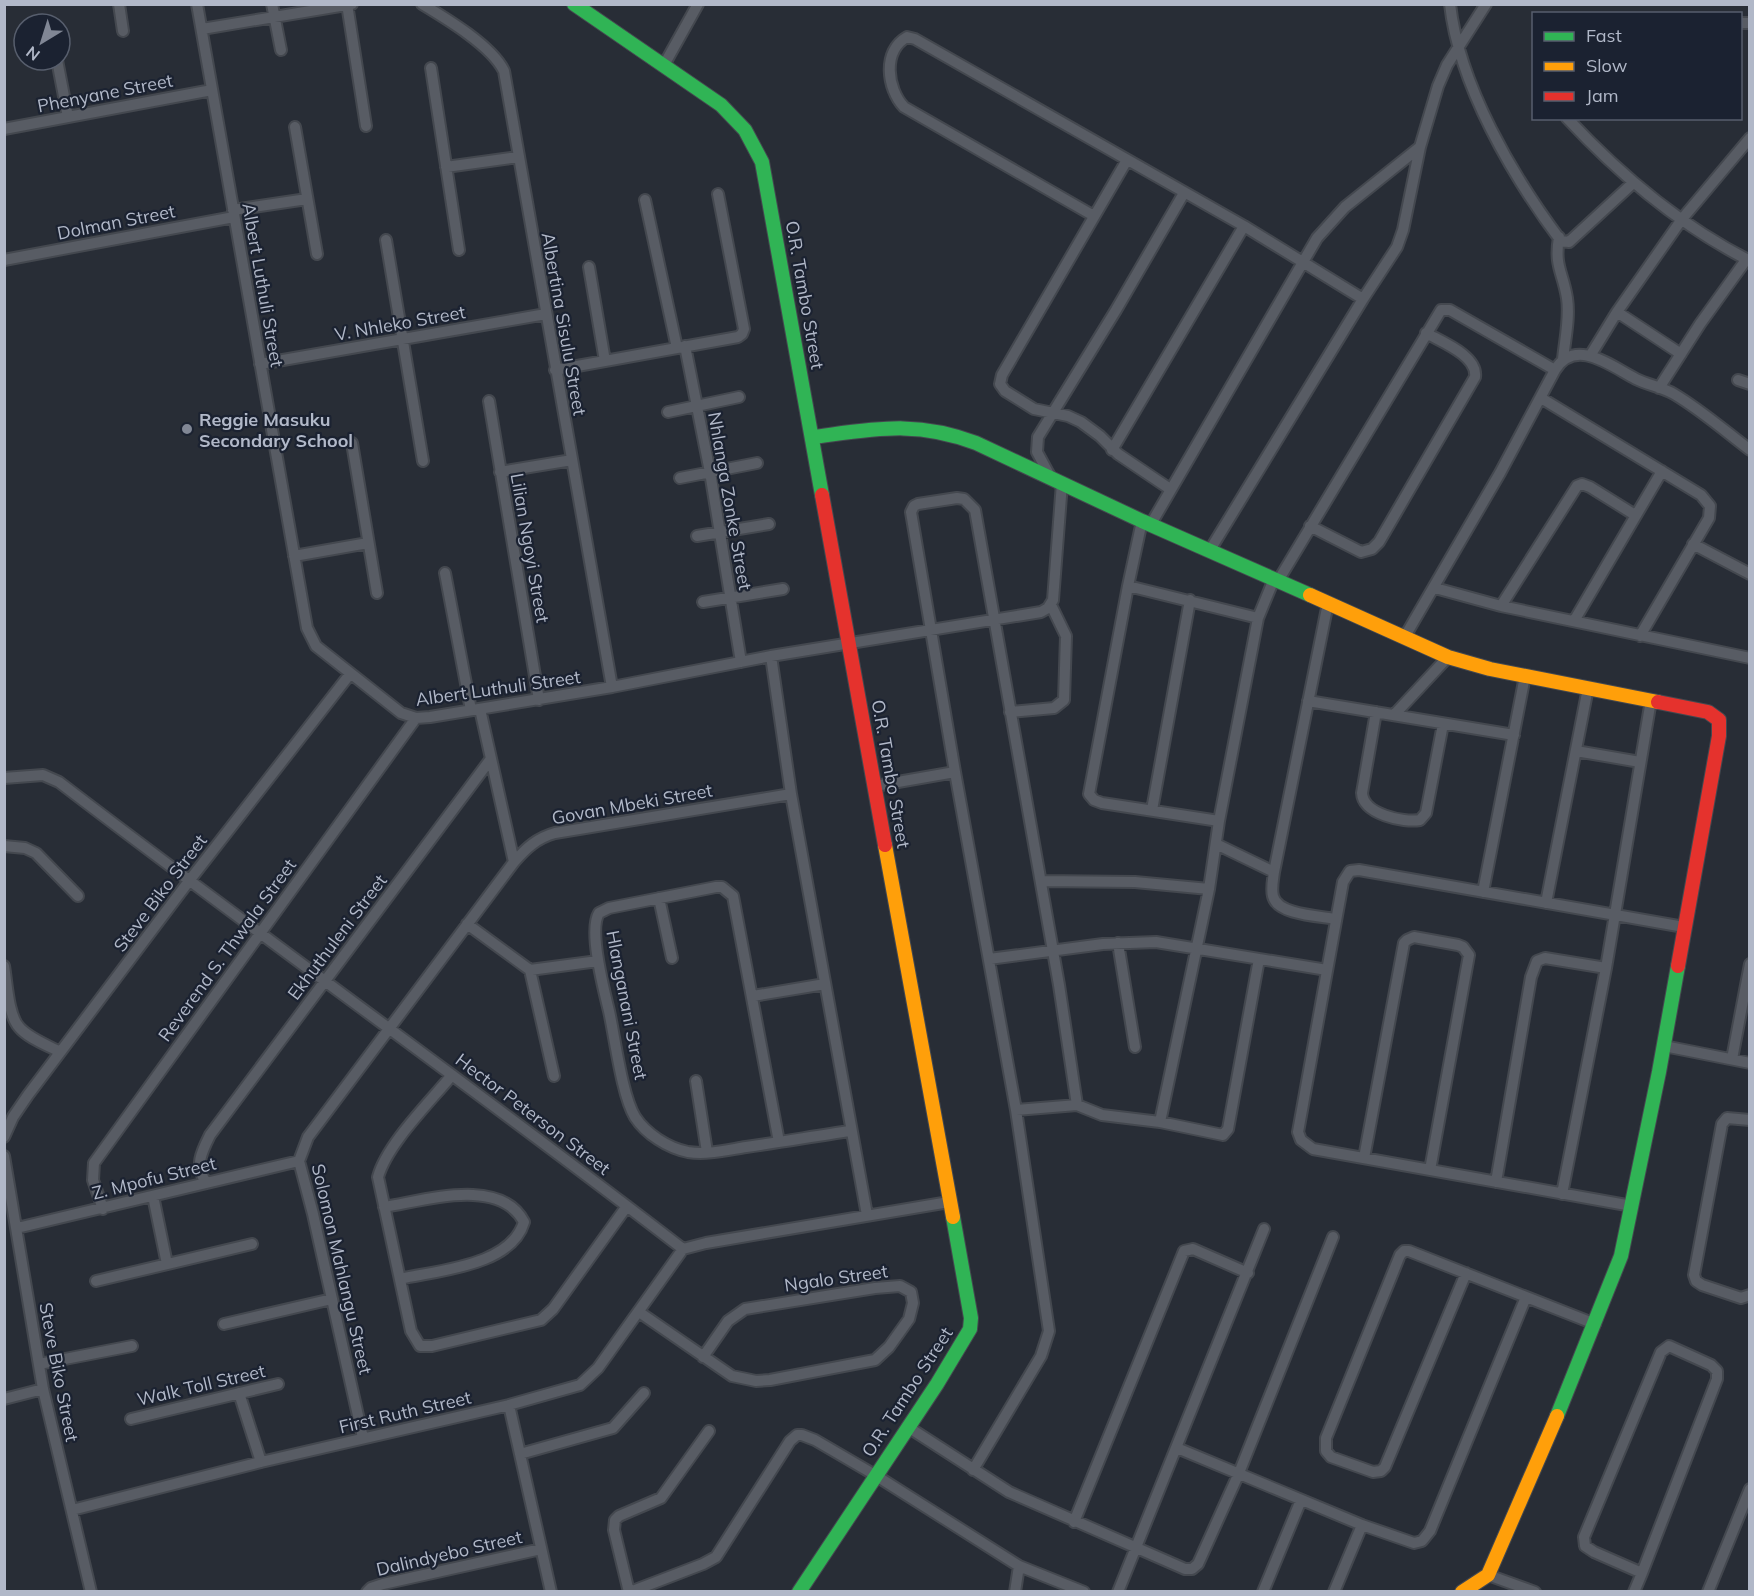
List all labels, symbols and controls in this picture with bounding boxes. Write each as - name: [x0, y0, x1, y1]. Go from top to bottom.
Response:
- north arrow: [12, 12, 72, 72]
- legend: [1532, 12, 1742, 120]
- text: Fast: [1586, 24, 1622, 47]
- text: N: [22, 42, 44, 65]
- text: Slow: [1586, 54, 1628, 77]
- street label: Phenyane Street: [35, 69, 175, 117]
- text: Jam: [1586, 84, 1619, 107]
- street label: Dolman Street: [55, 199, 177, 245]
- street label: Albert Luthuli Street: [237, 201, 289, 369]
- street label: O.R. Tambo Street: [781, 219, 829, 371]
- street label: Albertina Sisulu Street: [537, 231, 591, 417]
- street label: V. Nhleko Street: [333, 300, 467, 346]
- place label: Reggie Masuku Secondary School: [199, 408, 353, 452]
- street label: Nhlanga Zonke Street: [703, 410, 757, 592]
- marker: Reggie Masuku Secondary School: [180, 422, 194, 436]
- street label: Lilian Ngoyi Street: [506, 471, 554, 625]
- street label: Albert Luthuli Street: [414, 665, 582, 711]
- street label: O.R. Tambo Street: [867, 698, 915, 850]
- street label: Govan Mbeki Street: [550, 779, 714, 829]
- street label: Steve Biko Street: [108, 830, 212, 956]
- street label: Reverend S. Thwala Street: [153, 854, 301, 1046]
- street label: Ekhuthuleni Street: [282, 870, 392, 1004]
- street label: Hlanganani Street: [601, 928, 653, 1082]
- street label: Hector Peterson Street: [451, 1048, 615, 1180]
- street label: Z. Mpofu Street: [90, 1151, 218, 1205]
- street label: Solomon Mahlangu Street: [307, 1161, 377, 1377]
- street label: Ngalo Street: [783, 1259, 889, 1297]
- street label: Steve Biko Street: [34, 1300, 84, 1444]
- street label: O.R. Tambo Street: [856, 1323, 958, 1461]
- street label: Walk Toll Street: [135, 1359, 267, 1411]
- street label: First Ruth Street: [337, 1386, 473, 1438]
- street label: Dalindyebo Street: [374, 1525, 524, 1581]

